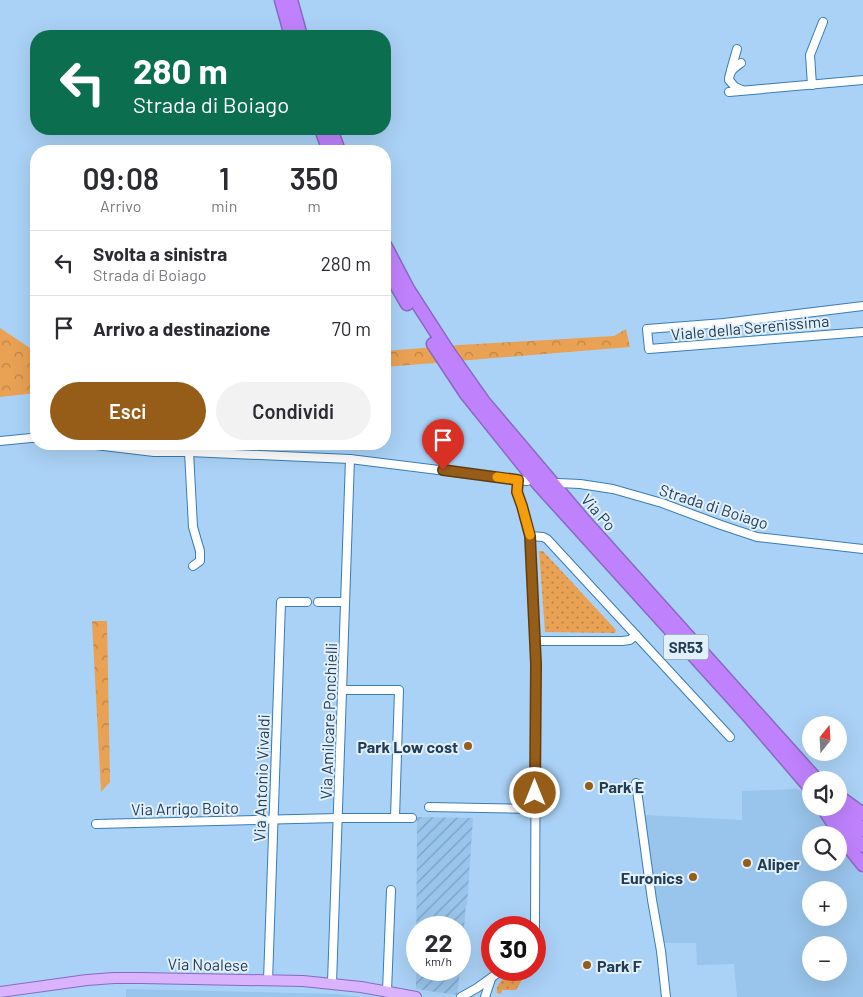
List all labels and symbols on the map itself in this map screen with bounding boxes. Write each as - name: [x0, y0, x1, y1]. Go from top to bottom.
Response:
- street label: Viale della Serenissima: [670, 311, 830, 343]
- pin: [422, 419, 464, 470]
- street label: Strada di Boiago: [657, 479, 771, 533]
- street label: Via Po: [578, 490, 620, 534]
- road number: SR53: [664, 634, 708, 660]
- street label: Via Amilcare Ponchielli: [316, 642, 340, 800]
- street label: Via Antonio Vivaldi: [249, 714, 273, 842]
- north arrow: [802, 716, 848, 761]
- place label: Park Low cost: [357, 737, 458, 756]
- marker: Park Low cost: [462, 740, 474, 752]
- position arrow: [508, 766, 560, 818]
- place label: Park E: [599, 777, 644, 796]
- marker: Park E: [583, 780, 595, 792]
- street label: Via Arrigo Boito: [131, 798, 239, 818]
- place label: Aliper: [757, 854, 800, 873]
- marker: Aliper: [741, 857, 753, 869]
- place label: Euronics: [621, 868, 683, 887]
- marker: Euronics: [687, 871, 699, 883]
- speed limit sign: 30: [481, 916, 546, 981]
- street label: Via Noalese: [167, 954, 249, 974]
- place label: Park F: [597, 956, 642, 975]
- marker: Park F: [581, 959, 593, 971]

